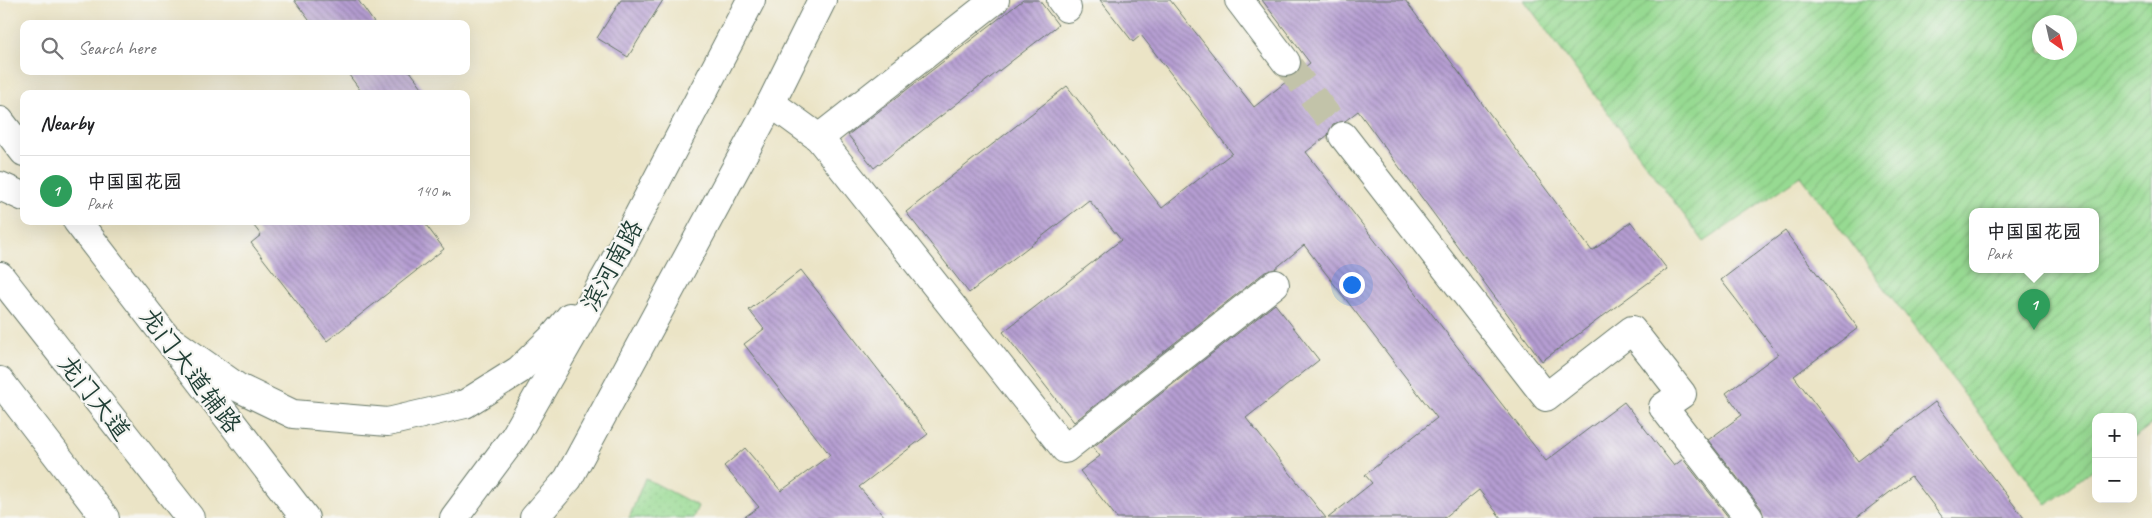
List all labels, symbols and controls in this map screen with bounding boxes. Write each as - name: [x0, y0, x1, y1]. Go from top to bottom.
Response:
- north arrow: [2032, 15, 2077, 60]
- search box: [20, 20, 470, 75]
- icon: search: [38, 34, 66, 62]
- text: Search here: [78, 36, 155, 60]
- text: Nearby: [40, 110, 93, 136]
- text: 中国国花园: [87, 170, 182, 194]
- text: 1: [52, 181, 60, 201]
- text: 140 m: [416, 181, 450, 201]
- text: Park: [87, 194, 112, 214]
- popup: [1969, 208, 2099, 273]
- street label: 滨河南路: [574, 214, 650, 317]
- text: 中国国花园: [1986, 220, 2082, 244]
- text: Park: [1986, 244, 2012, 264]
- your location: [1339, 272, 1365, 298]
- pin: 1: [2018, 289, 2050, 330]
- street label: 龙门大道辅路: [132, 301, 248, 440]
- street label: 龙门大道: [51, 348, 138, 447]
- map controls: [2092, 413, 2137, 503]
- button: +: [2092, 413, 2137, 458]
- button: −: [2092, 458, 2137, 503]

